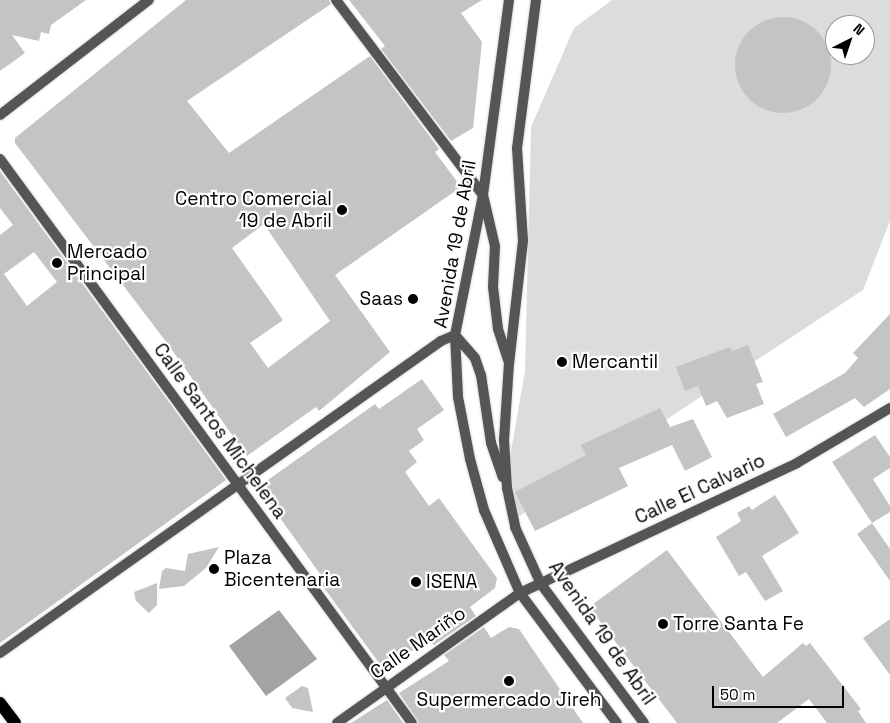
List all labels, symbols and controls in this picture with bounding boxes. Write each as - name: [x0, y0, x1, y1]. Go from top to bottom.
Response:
- north arrow: [825, 15, 875, 65]
- text: N: [850, 20, 869, 39]
- street label: Avenida 19 de Abril: [429, 158, 481, 330]
- place label: Centro Comercial 19 de Abril: [175, 188, 332, 232]
- marker: Centro Comercial 19 de Abril: [336, 204, 348, 216]
- place label: Mercado Principal: [67, 241, 148, 285]
- marker: Mercado Principal: [51, 257, 63, 269]
- place label: Saas: [360, 288, 403, 310]
- marker: Saas: [407, 293, 419, 305]
- street label: Calle Santos Michelena: [149, 339, 291, 523]
- place label: Mercantil: [572, 351, 658, 373]
- marker: Mercantil: [556, 356, 568, 368]
- street label: Calle El Calvario: [631, 449, 769, 529]
- place label: Plaza Bicentenaria: [224, 547, 340, 591]
- street label: Avenida 19 de Abril: [544, 557, 660, 709]
- marker: Plaza Bicentenaria: [208, 563, 220, 575]
- place label: ISENA: [426, 571, 478, 593]
- marker: ISENA: [410, 576, 422, 588]
- street label: Calle Mariño: [366, 602, 470, 684]
- place label: Torre Santa Fe: [673, 613, 804, 635]
- marker: Torre Santa Fe: [657, 618, 669, 630]
- marker: Supermercado Jireh: [503, 675, 515, 687]
- scale bar: [715, 676, 848, 708]
- text: 50 m: [720, 685, 755, 704]
- place label: Supermercado Jireh: [417, 689, 601, 711]

